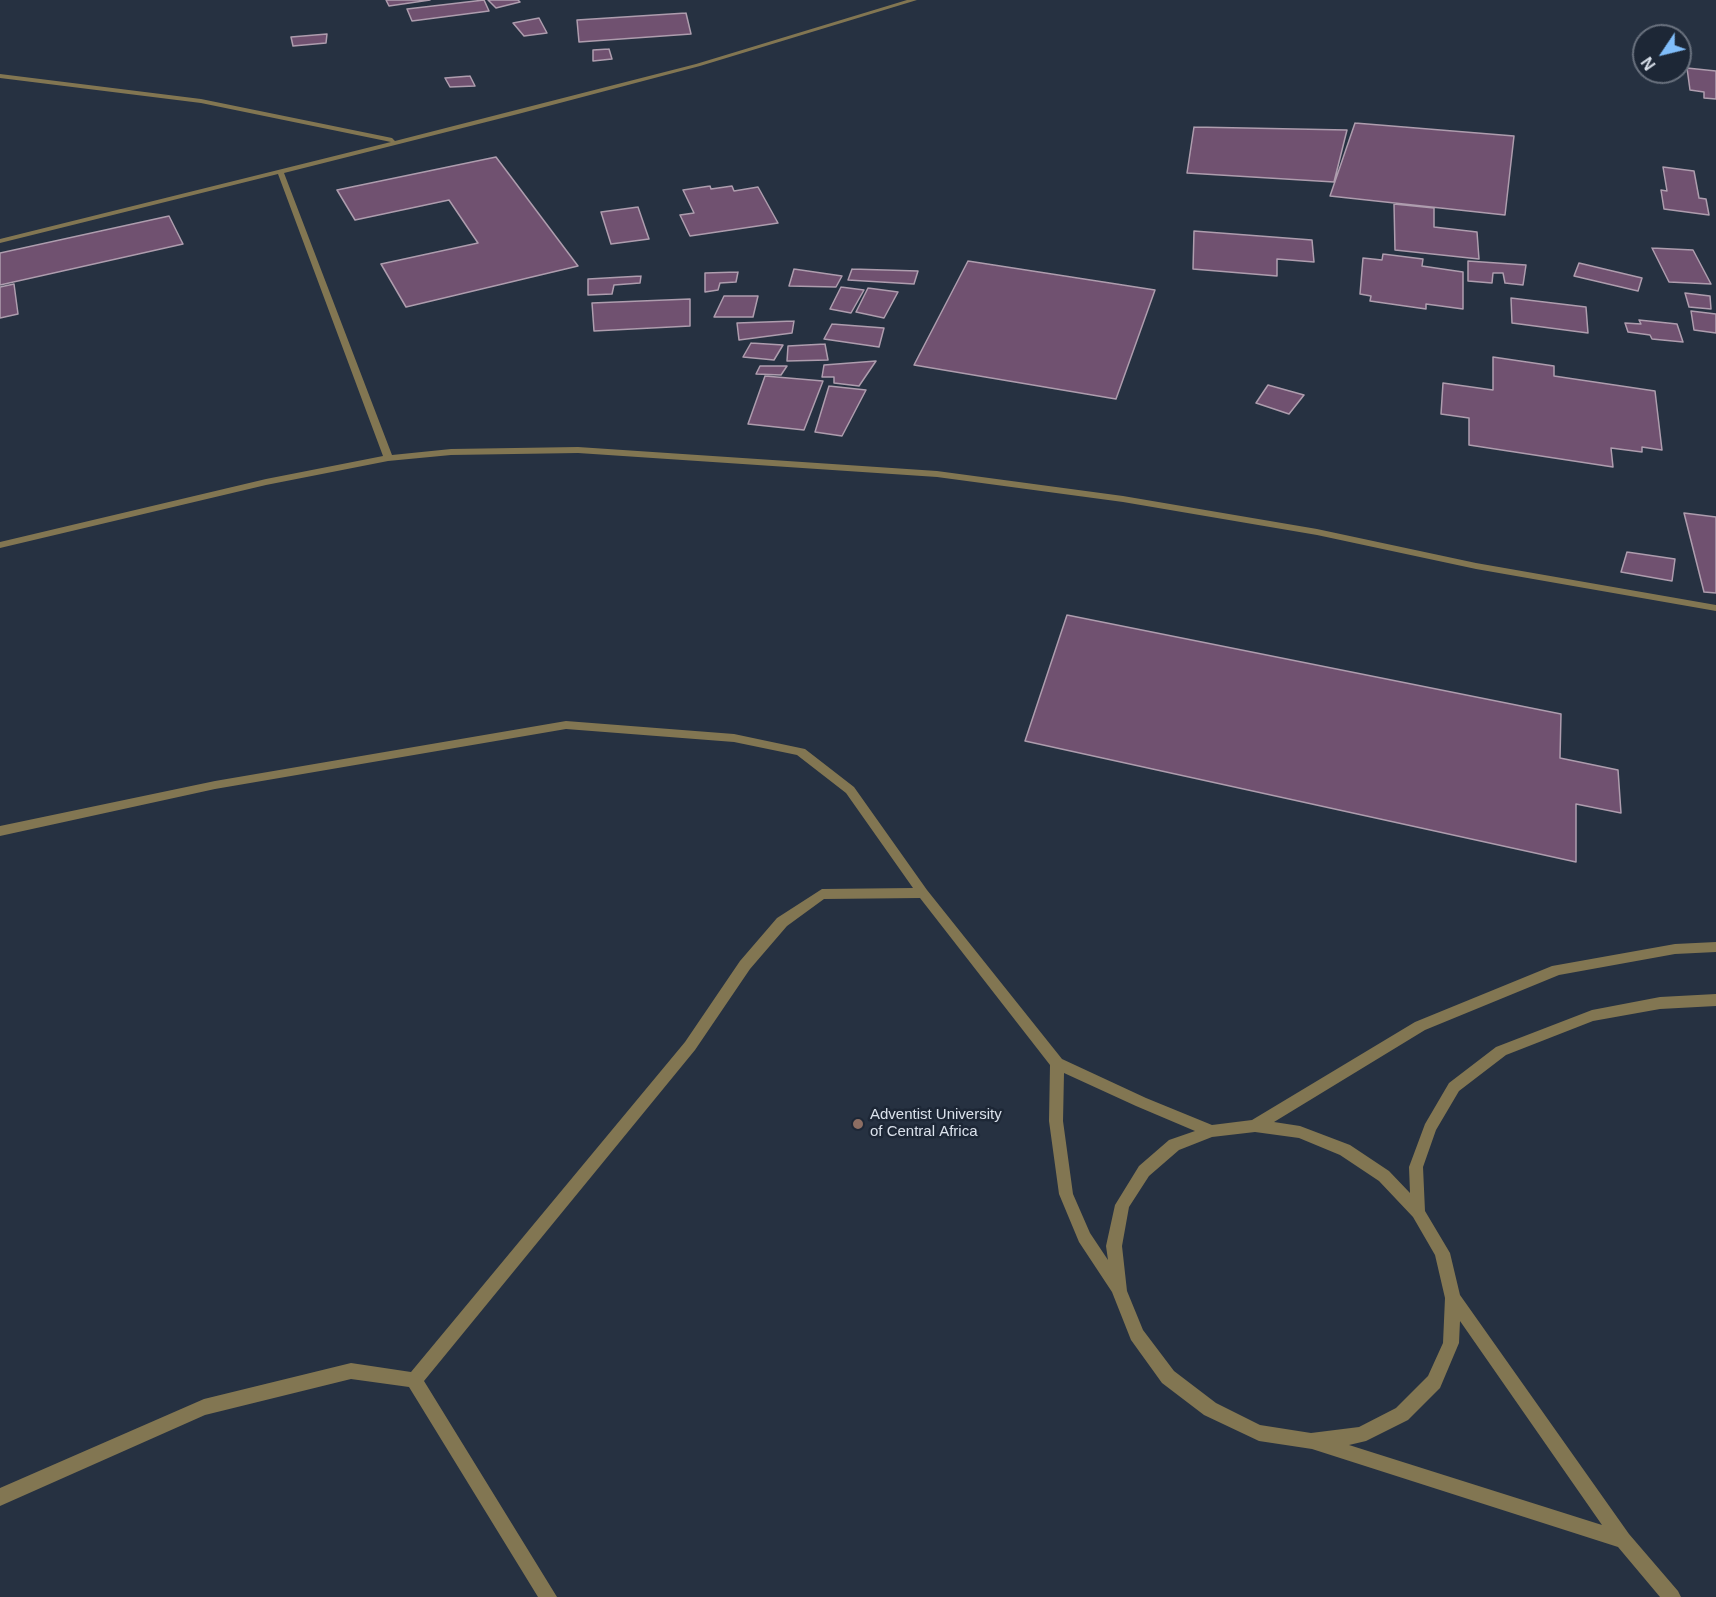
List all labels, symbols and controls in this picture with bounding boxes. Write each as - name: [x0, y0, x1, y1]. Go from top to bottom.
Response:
- north arrow: [1632, 24, 1692, 84]
- text: N: [1638, 54, 1659, 73]
- place label: Adventist University of Central Africa: [870, 1106, 1002, 1141]
- marker: Adventist University of Central Africa: [851, 1117, 865, 1131]

